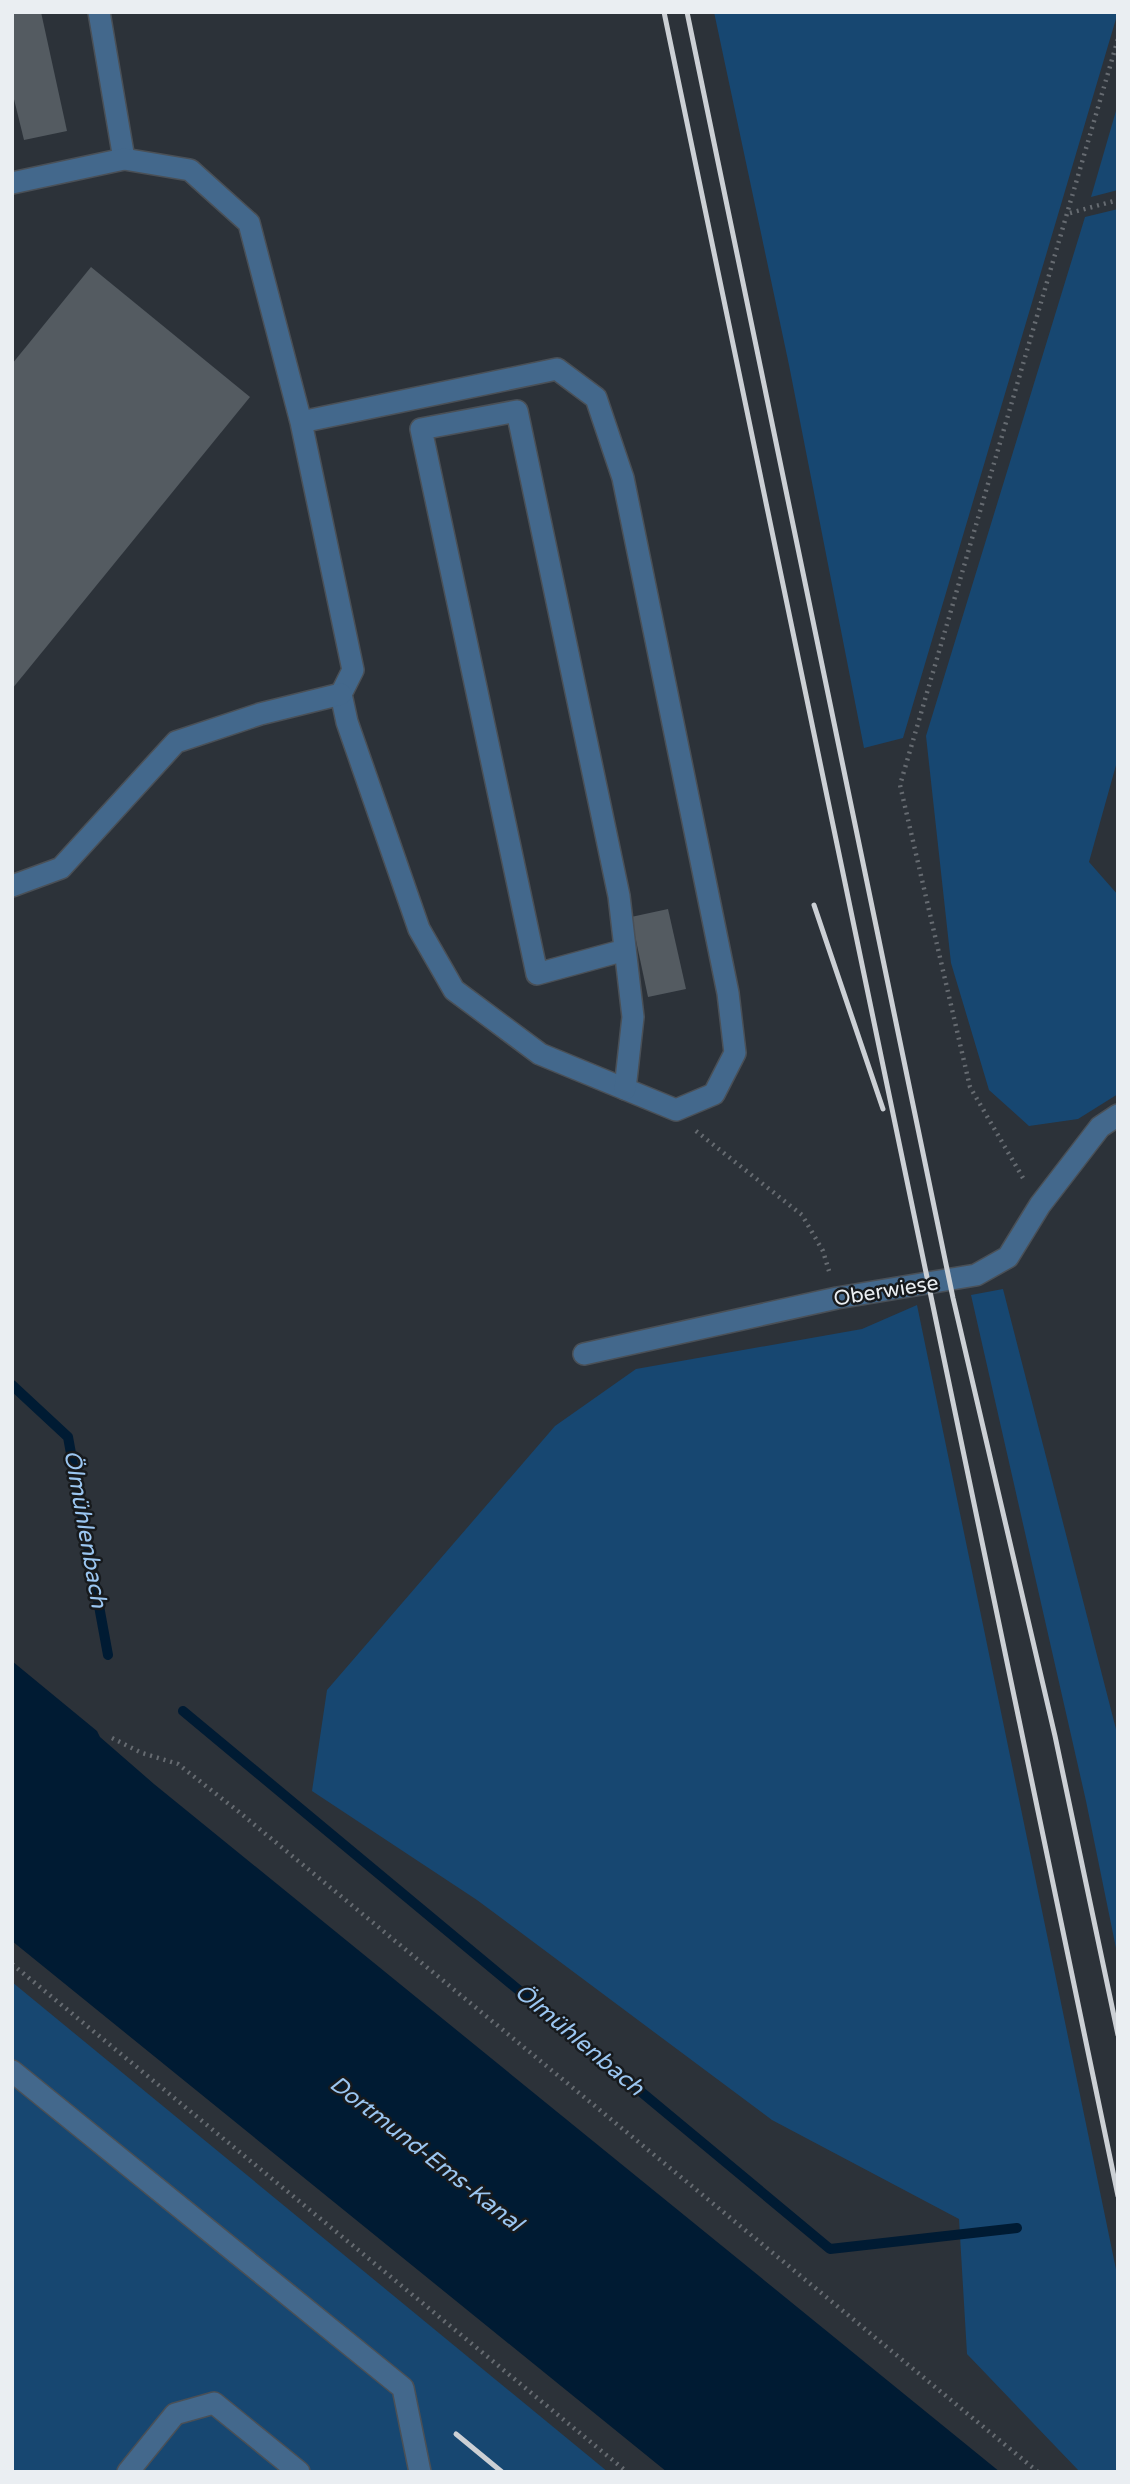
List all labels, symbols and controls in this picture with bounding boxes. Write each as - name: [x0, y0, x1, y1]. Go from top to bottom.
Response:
- street label: Oberwiese: [832, 1270, 940, 1312]
- water label: Ölmühlenbach: [57, 1448, 113, 1611]
- water label: Ölmühlenbach: [509, 1978, 650, 2103]
- water label: Dortmund-Ems-Kanal: [324, 2070, 530, 2239]

